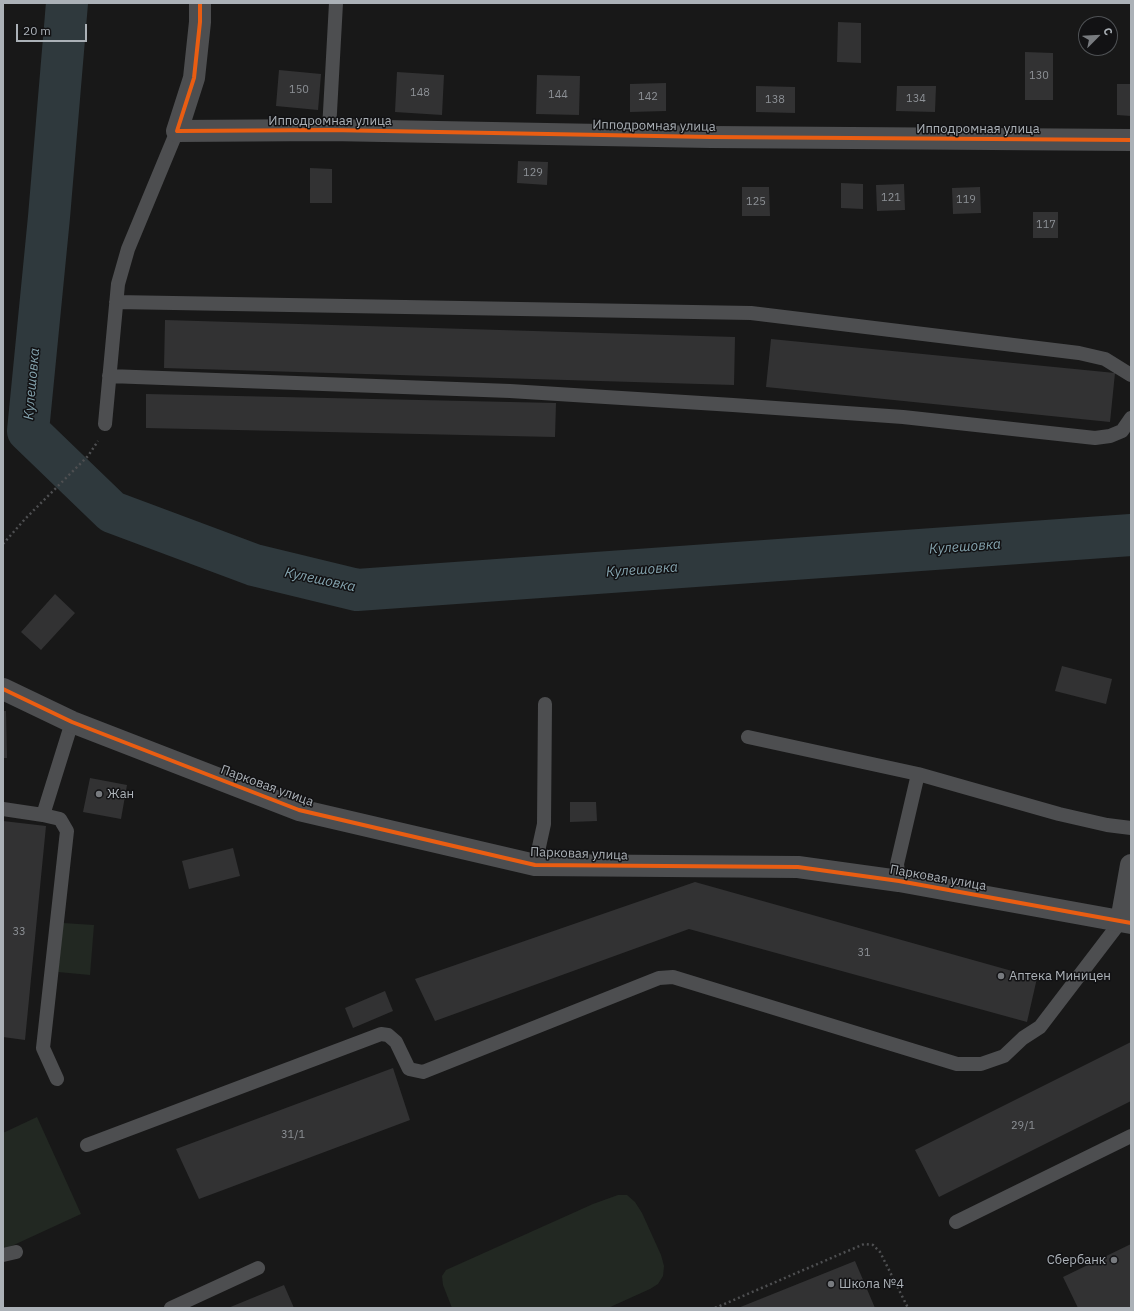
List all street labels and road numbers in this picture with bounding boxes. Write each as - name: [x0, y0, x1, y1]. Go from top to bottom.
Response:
- street label: Ипподромная улица: [268, 113, 392, 129]
- street label: Ипподромная улица: [592, 117, 716, 135]
- street label: Ипподромная улица: [916, 121, 1040, 137]
- street label: Парковая улица: [218, 762, 316, 810]
- street label: Парковая улица: [530, 844, 628, 864]
- street label: Парковая улица: [888, 862, 988, 894]

